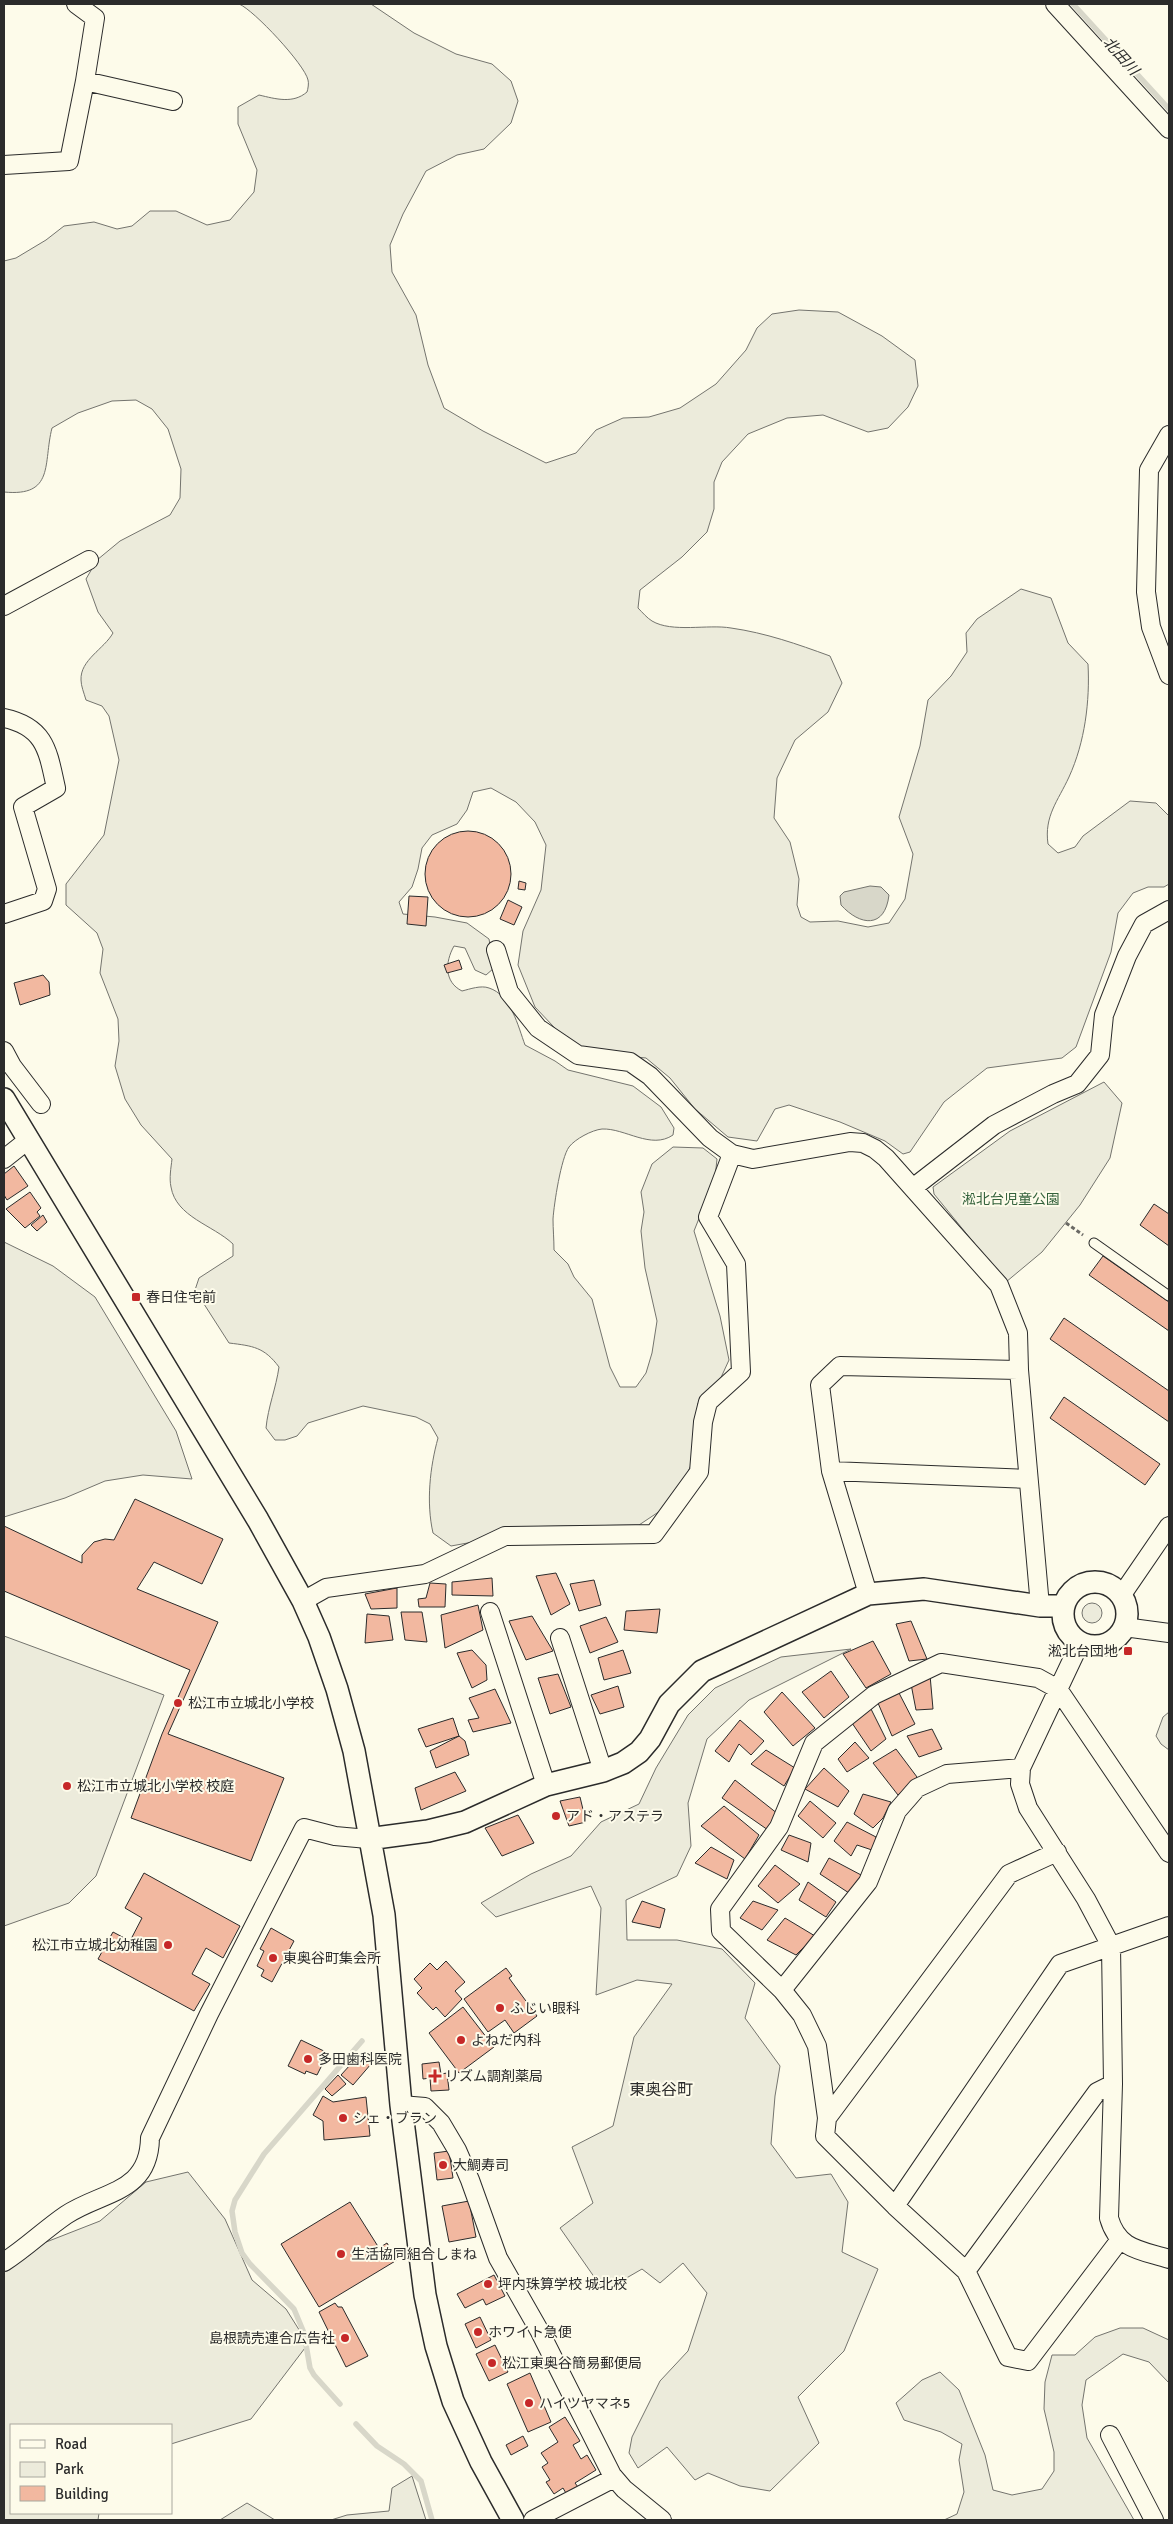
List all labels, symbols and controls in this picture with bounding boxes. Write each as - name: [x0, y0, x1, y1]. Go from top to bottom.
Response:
- water label: 北田川: [1099, 33, 1144, 80]
- park label: 淞北台児童公園: [962, 1191, 1060, 1208]
- place label: 春日住宅前: [146, 1289, 216, 1306]
- marker: 春日住宅前: [130, 1291, 142, 1303]
- place label: 淞北台団地: [1048, 1643, 1118, 1660]
- marker: 淞北台団地: [1122, 1645, 1134, 1657]
- place label: 松江市立城北小学校: [188, 1695, 314, 1712]
- marker: 松江市立城北小学校: [172, 1697, 184, 1709]
- place label: 松江市立城北小学校 校庭: [77, 1778, 234, 1795]
- marker: 松江市立城北小学校 校庭: [61, 1780, 73, 1792]
- place label: アド・アステラ: [566, 1808, 664, 1825]
- marker: アド・アステラ: [550, 1810, 562, 1822]
- place label: 松江市立城北幼稚園: [32, 1937, 158, 1954]
- marker: 松江市立城北幼稚園: [162, 1939, 174, 1951]
- place label: 東奥谷町集会所: [283, 1950, 381, 1967]
- marker: 東奥谷町集会所: [267, 1952, 279, 1964]
- place label: ふじい眼科: [510, 2000, 580, 2017]
- marker: ふじい眼科: [494, 2002, 506, 2014]
- place label: よねだ内科: [471, 2032, 541, 2049]
- marker: よねだ内科: [455, 2034, 467, 2046]
- place label: 多田歯科医院: [318, 2051, 402, 2068]
- marker: 多田歯科医院: [302, 2053, 314, 2065]
- place label: リズム調剤薬局: [445, 2068, 543, 2085]
- marker: リズム調剤薬局: [429, 2070, 441, 2082]
- district label: 東奥谷町: [629, 2080, 693, 2100]
- place label: シェ・ブラン: [353, 2110, 437, 2127]
- marker: シェ・ブラン: [337, 2112, 349, 2124]
- place label: 大鯛寿司: [453, 2157, 509, 2174]
- marker: 大鯛寿司: [437, 2159, 449, 2171]
- place label: 生活協同組合しまね: [351, 2246, 477, 2263]
- marker: 生活協同組合しまね: [335, 2248, 347, 2260]
- place label: 坪内珠算学校 城北校: [498, 2276, 627, 2293]
- marker: 坪内珠算学校 城北校: [482, 2278, 494, 2290]
- place label: ホワイト急便: [488, 2324, 572, 2341]
- marker: ホワイト急便: [472, 2326, 484, 2338]
- place label: 島根読売連合広告社: [209, 2330, 335, 2347]
- marker: 島根読売連合広告社: [339, 2332, 351, 2344]
- place label: 松江東奥谷簡易郵便局: [502, 2355, 642, 2372]
- marker: 松江東奥谷簡易郵便局: [486, 2357, 498, 2369]
- place label: ハイツヤマネ5: [539, 2395, 630, 2412]
- marker: ハイツヤマネ5: [523, 2397, 535, 2409]
- legend: [10, 2424, 172, 2514]
- text: Road: [55, 2435, 87, 2453]
- text: Park: [55, 2460, 84, 2478]
- text: Building: [55, 2485, 109, 2503]

